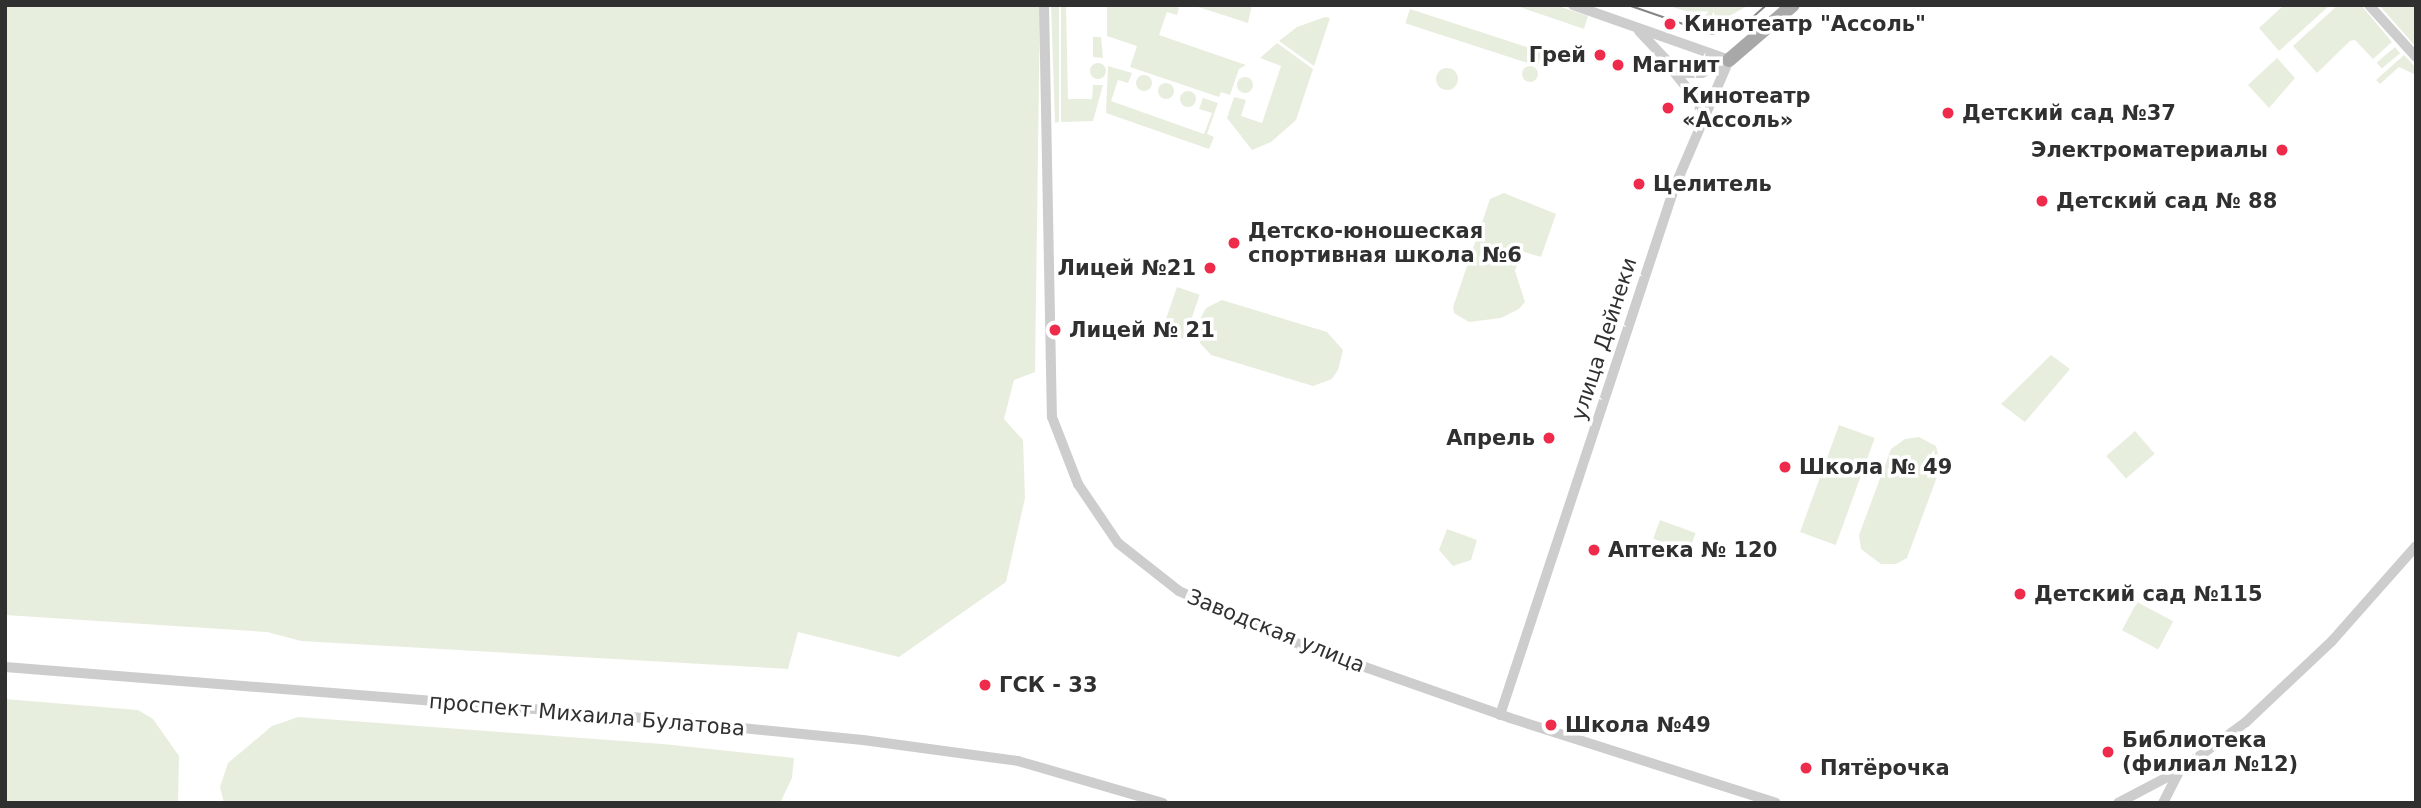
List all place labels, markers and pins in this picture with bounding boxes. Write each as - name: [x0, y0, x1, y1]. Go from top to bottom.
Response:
- place label: Кинотеатр "Ассоль": [1684, 11, 1926, 37]
- marker: Кинотеатр "Ассоль": [1662, 16, 1678, 32]
- place label: Грей: [1529, 42, 1586, 68]
- marker: Грей: [1592, 47, 1608, 63]
- place label: Магнит: [1632, 52, 1719, 78]
- marker: Магнит: [1610, 57, 1626, 73]
- place label: Кинотеатр «Ассоль»: [1682, 83, 1811, 133]
- marker: Кинотеатр «Ассоль»: [1660, 100, 1676, 116]
- place label: Детский сад №37: [1962, 100, 2176, 126]
- marker: Детский сад №37: [1940, 105, 1956, 121]
- place label: Электроматериалы: [2031, 137, 2268, 163]
- marker: Электроматериалы: [2274, 142, 2290, 158]
- place label: Целитель: [1653, 171, 1772, 197]
- marker: Целитель: [1631, 176, 1647, 192]
- place label: Детский сад № 88: [2056, 188, 2277, 214]
- marker: Детский сад № 88: [2034, 193, 2050, 209]
- place label: Детско-юношеская спортивная школа №6: [1248, 218, 1522, 268]
- marker: Детско-юношеская спортивная школа №6: [1226, 235, 1242, 251]
- place label: Лицей №21: [1058, 255, 1196, 281]
- marker: Лицей №21: [1202, 260, 1218, 276]
- place label: Лицей № 21: [1069, 317, 1215, 343]
- marker: Лицей № 21: [1047, 322, 1063, 338]
- place label: Апрель: [1446, 425, 1535, 451]
- marker: Апрель: [1541, 430, 1557, 446]
- place label: Школа № 49: [1799, 454, 1952, 480]
- marker: Школа № 49: [1777, 459, 1793, 475]
- place label: Аптека № 120: [1608, 537, 1777, 563]
- marker: Аптека № 120: [1586, 542, 1602, 558]
- place label: Детский сад №115: [2034, 581, 2263, 607]
- marker: Детский сад №115: [2012, 586, 2028, 602]
- place label: ГСК - 33: [999, 672, 1098, 698]
- marker: ГСК - 33: [977, 677, 993, 693]
- place label: Школа №49: [1565, 712, 1711, 738]
- marker: Школа №49: [1543, 717, 1559, 733]
- place label: Библиотека (филиал №12): [2122, 727, 2298, 777]
- marker: Библиотека (филиал №12): [2100, 744, 2116, 760]
- place label: Пятёрочка: [1820, 755, 1950, 781]
- marker: Пятёрочка: [1798, 760, 1814, 776]

